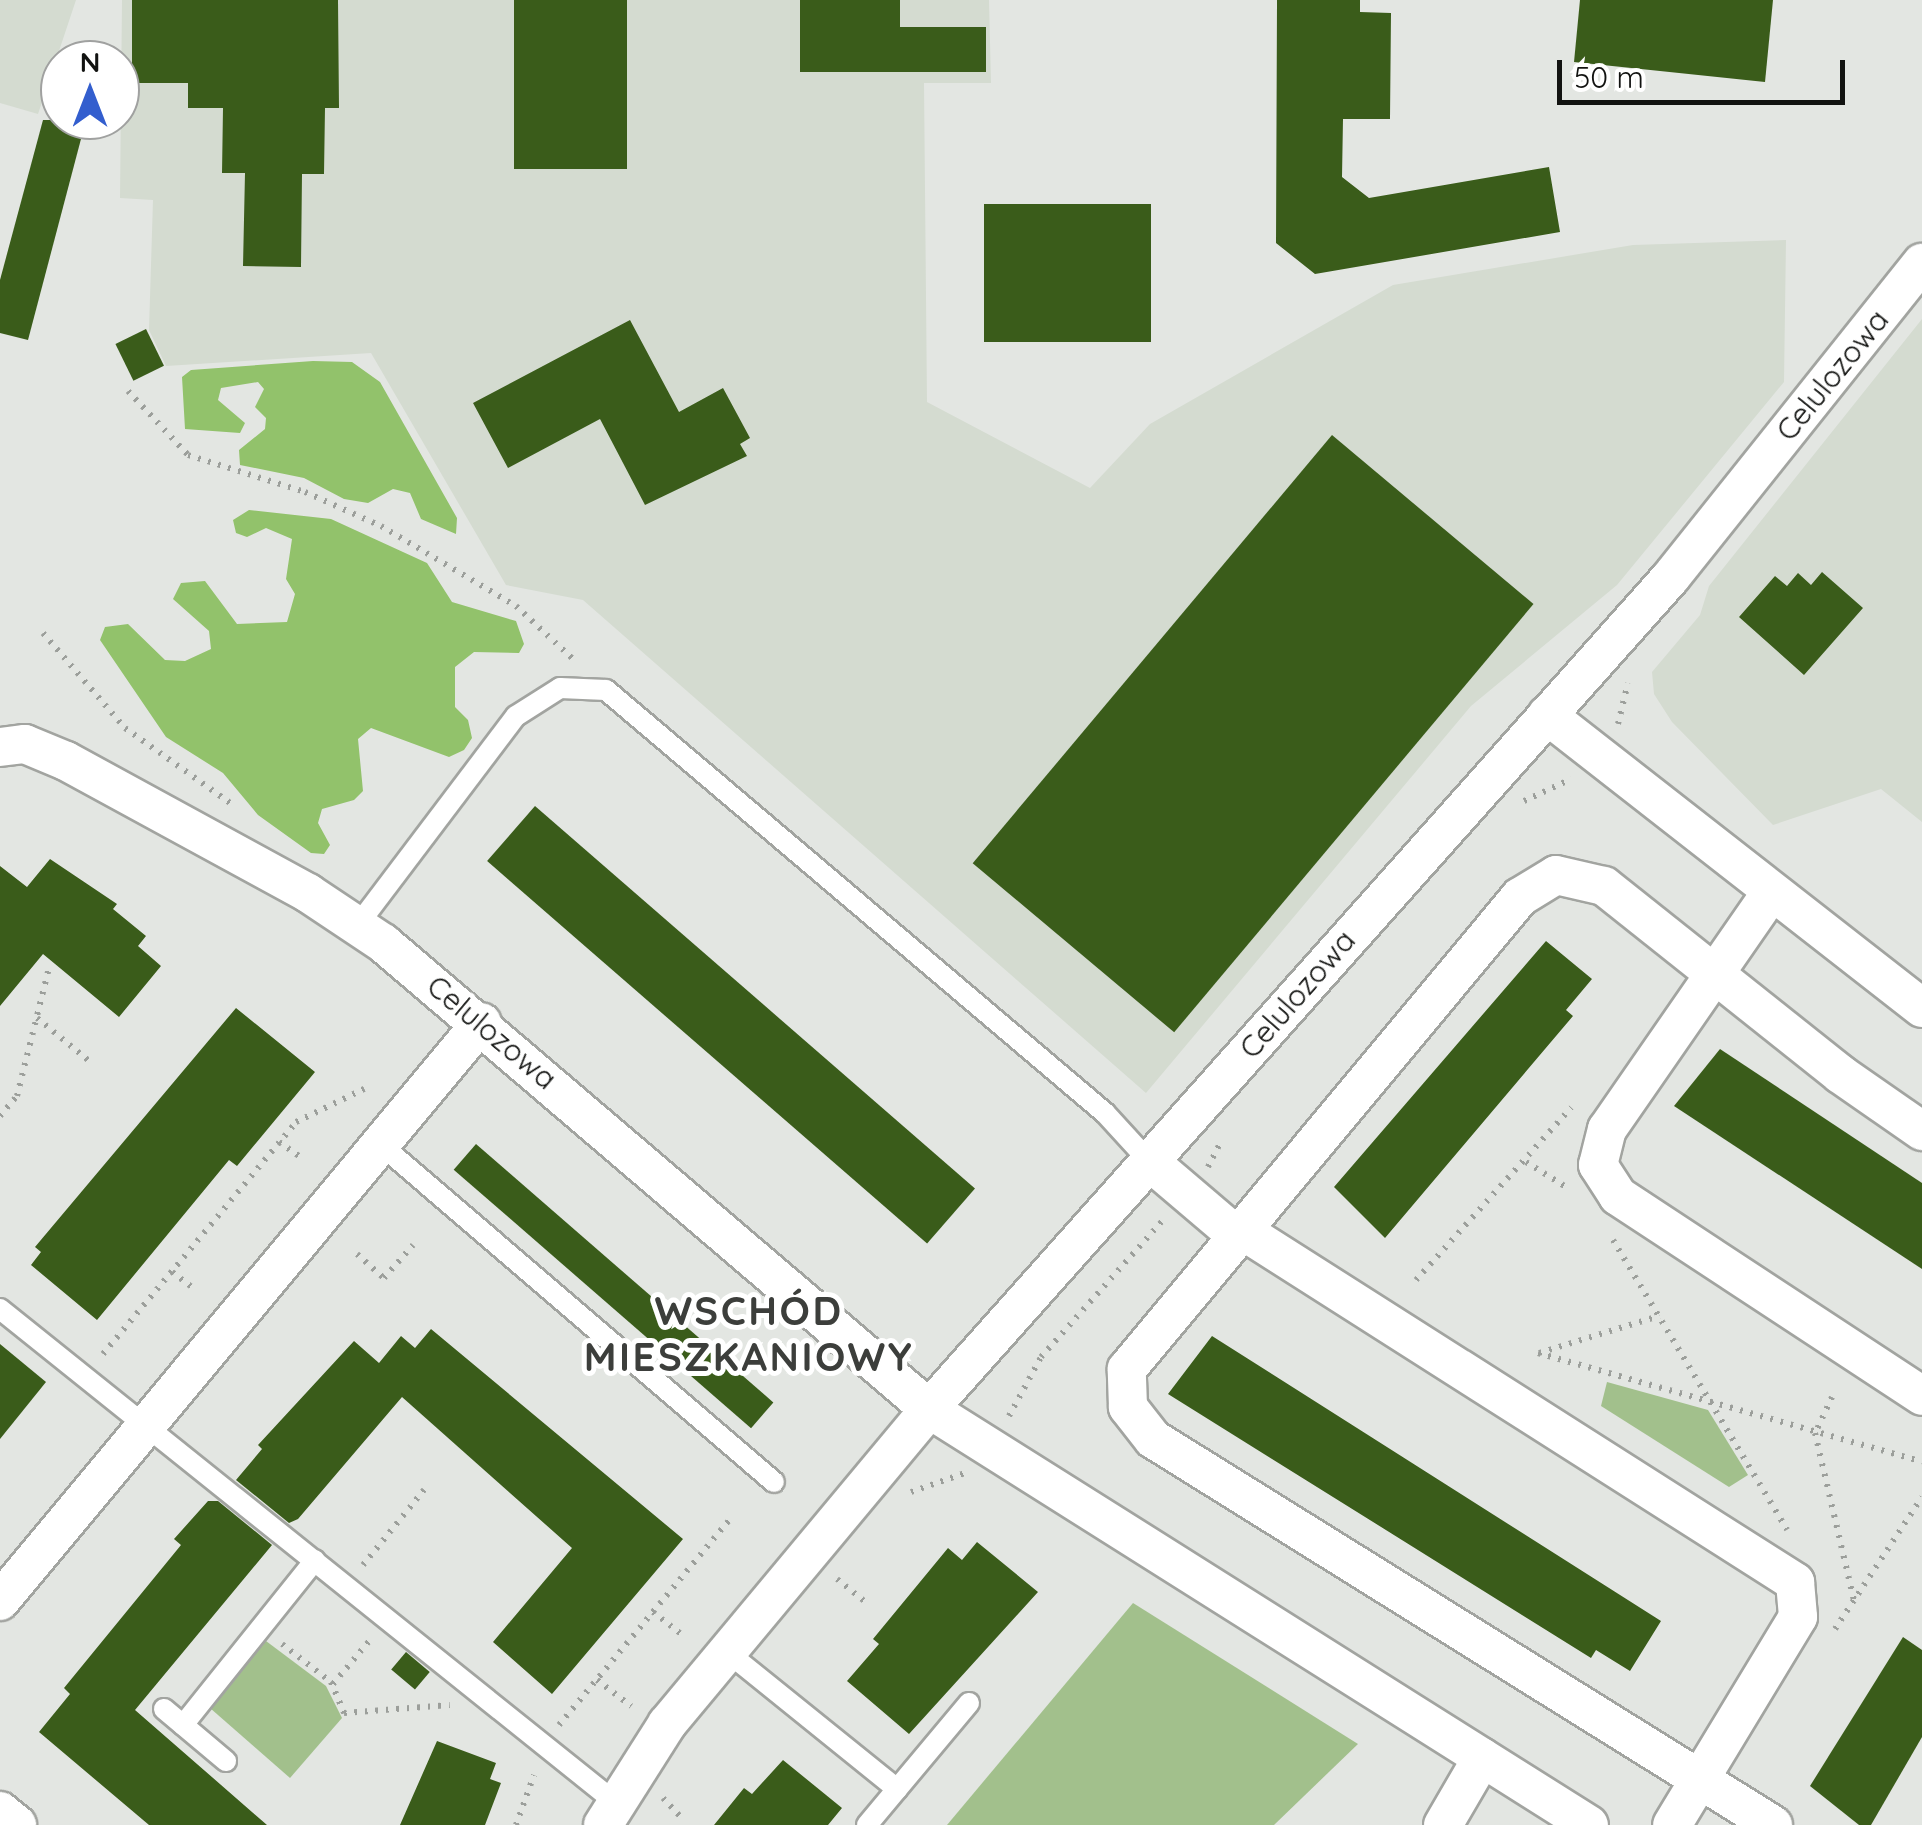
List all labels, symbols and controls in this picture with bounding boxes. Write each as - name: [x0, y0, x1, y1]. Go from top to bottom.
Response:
- north arrow: [40, 40, 140, 140]
- scale bar: [1562, 40, 1850, 102]
- text: N: [80, 44, 100, 79]
- text: 50 m: [1574, 58, 1644, 96]
- street label: Celulozowa: [1768, 302, 1896, 448]
- street label: Celulozowa: [1232, 923, 1362, 1065]
- street label: Celulozowa: [420, 967, 564, 1097]
- district label: WSCHÓD MIESZKANIOWY: [584, 1286, 914, 1380]

